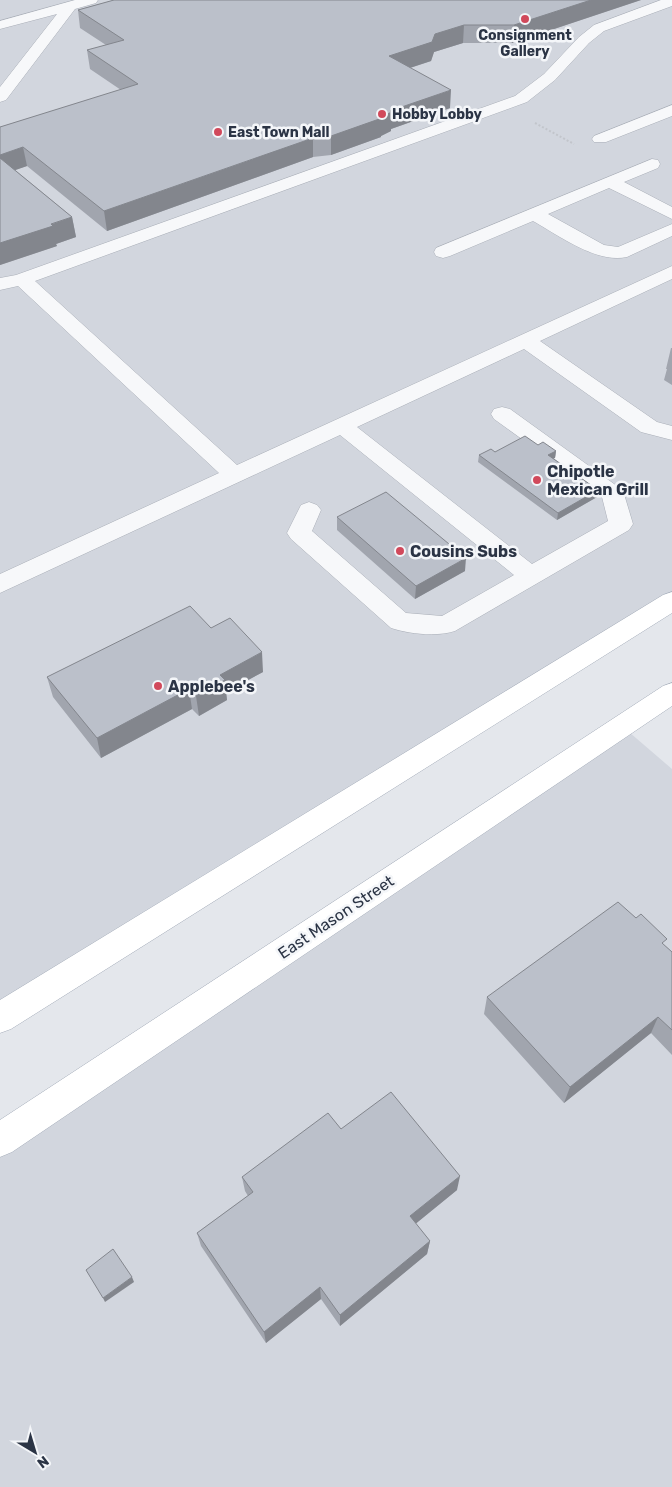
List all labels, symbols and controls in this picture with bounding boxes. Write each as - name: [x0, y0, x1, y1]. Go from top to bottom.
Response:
- marker: Consignment Gallery: [519, 13, 531, 25]
- place label: Consignment Gallery: [478, 27, 572, 60]
- place label: Hobby Lobby: [392, 106, 483, 123]
- marker: Hobby Lobby: [376, 108, 388, 120]
- place label: East Town Mall: [228, 124, 330, 141]
- marker: East Town Mall: [212, 126, 224, 138]
- place label: Chipotle Mexican Grill: [547, 462, 649, 499]
- marker: Chipotle Mexican Grill: [531, 474, 543, 486]
- place label: Cousins Subs: [410, 542, 517, 561]
- marker: Cousins Subs: [394, 545, 406, 557]
- place label: Applebee's: [168, 677, 255, 696]
- marker: Applebee's: [152, 680, 164, 692]
- street label: East Mason Street: [274, 871, 398, 963]
- north arrow: [10, 1427, 60, 1477]
- text: N: [33, 1452, 52, 1472]

